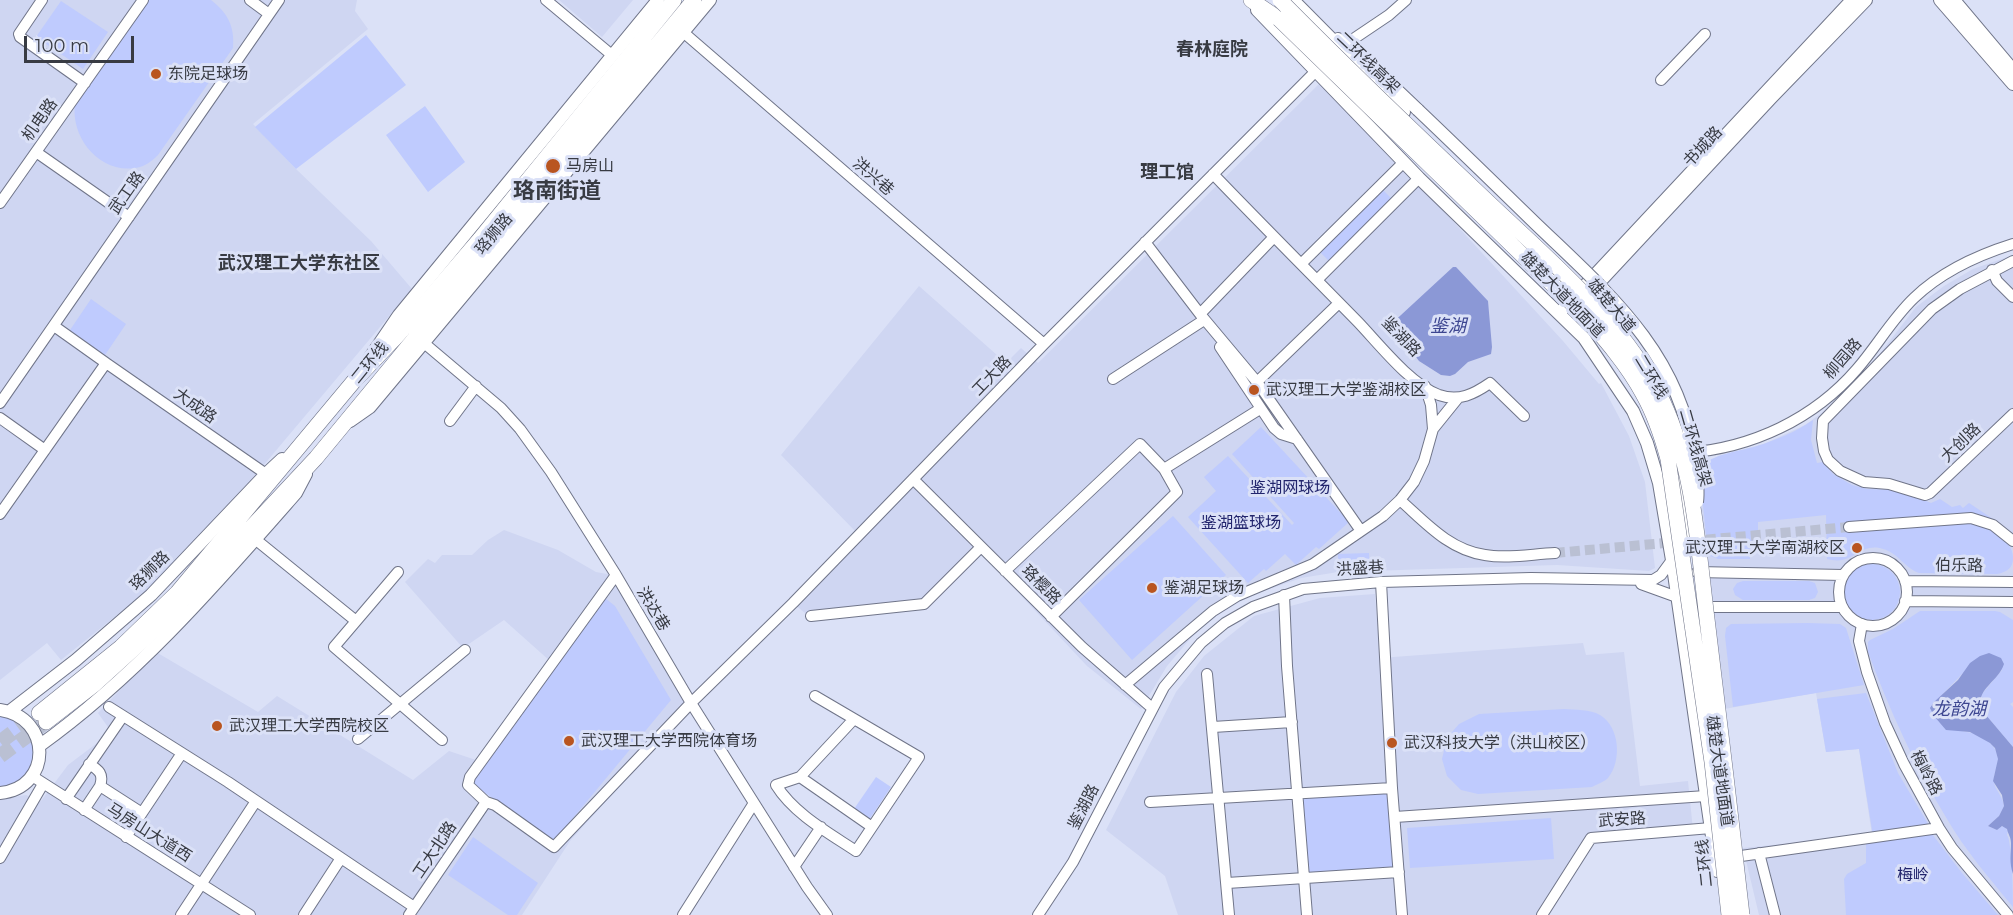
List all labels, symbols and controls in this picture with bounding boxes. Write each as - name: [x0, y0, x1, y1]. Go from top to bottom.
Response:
- scale bar: [27, 24, 136, 62]
- street label: 二环线高架: [1333, 28, 1403, 98]
- text: 100 m: [35, 35, 89, 57]
- district label: 春林庭院: [1176, 39, 1248, 61]
- place label: 东院足球场: [168, 64, 248, 84]
- marker: 东院足球场: [149, 67, 163, 81]
- street label: 机电路: [18, 95, 62, 145]
- street label: 书城路: [1680, 123, 1726, 171]
- street label: 洪兴巷: [849, 154, 897, 200]
- place label: 马房山: [566, 156, 614, 176]
- marker: 马房山: [544, 157, 562, 175]
- district label: 理工馆: [1140, 162, 1194, 184]
- street label: 武工路: [105, 168, 149, 218]
- district label: 珞南街道: [513, 179, 601, 205]
- street label: 珞狮路: [471, 209, 517, 259]
- street label: 雄楚大道地面道: [1516, 248, 1608, 342]
- district label: 武汉理工大学东社区: [218, 253, 380, 275]
- street label: 雄楚大道: [1583, 275, 1639, 337]
- street label: 鉴湖路: [1377, 313, 1425, 361]
- water label: 鉴湖: [1430, 316, 1466, 338]
- street label: 柳园路: [1820, 335, 1866, 383]
- street label: 二环线: [347, 338, 393, 388]
- street label: 二环线: [1630, 351, 1672, 403]
- street label: 工大路: [968, 352, 1016, 400]
- place label: 武汉理工大学鉴湖校区: [1266, 380, 1426, 400]
- marker: 武汉理工大学鉴湖校区: [1247, 383, 1261, 397]
- street label: 大成路: [170, 384, 220, 428]
- street label: 二环线高架: [1675, 407, 1715, 489]
- street label: 大创路: [1937, 419, 1985, 467]
- park label: 鉴湖网球场: [1250, 478, 1330, 498]
- park label: 鉴湖篮球场: [1201, 513, 1281, 533]
- place label: 武汉理工大学南湖校区: [1685, 538, 1845, 558]
- marker: 武汉理工大学南湖校区: [1850, 541, 1864, 555]
- street label: 珞狮路: [126, 547, 174, 595]
- street label: 伯乐路: [1935, 556, 1983, 576]
- street label: 洪盛巷: [1336, 558, 1384, 580]
- street label: 珞樱路: [1017, 561, 1065, 609]
- place label: 鉴湖足球场: [1164, 578, 1244, 598]
- marker: 鉴湖足球场: [1145, 581, 1159, 595]
- street label: 洪达巷: [632, 583, 674, 635]
- water label: 龙韵湖: [1932, 699, 1986, 721]
- street label: 雄楚大道地面道: [1702, 714, 1736, 828]
- place label: 武汉理工大学西院校区: [229, 716, 389, 736]
- marker: 武汉理工大学西院校区: [210, 719, 224, 733]
- place label: 武汉理工大学西院体育场: [581, 731, 757, 751]
- place label: 武汉科技大学（洪山校区）: [1404, 733, 1596, 753]
- marker: 武汉理工大学西院体育场: [562, 734, 576, 748]
- marker: 武汉科技大学（洪山校区）: [1385, 736, 1399, 750]
- street label: 梅岭路: [1906, 747, 1946, 799]
- street label: 鉴湖路: [1065, 781, 1103, 833]
- street label: 马房山大道西: [103, 799, 195, 867]
- street label: 武安路: [1597, 809, 1647, 831]
- street label: 工大北路: [409, 818, 461, 882]
- street label: 二环线: [1693, 838, 1717, 888]
- park label: 梅岭: [1897, 865, 1929, 885]

